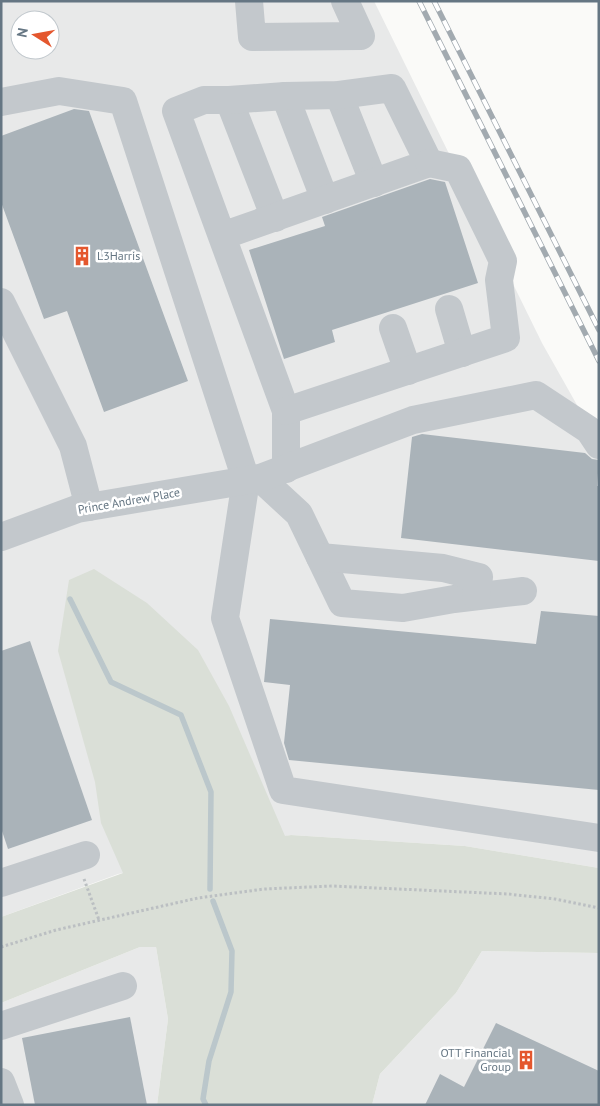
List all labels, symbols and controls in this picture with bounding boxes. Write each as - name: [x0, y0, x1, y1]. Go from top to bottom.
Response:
- north arrow: [10, 10, 60, 60]
- text: N: [13, 26, 32, 39]
- building icon: L3Harris: [71, 245, 93, 267]
- place label: L3Harris: [97, 248, 140, 263]
- street label: Prince Andrew Place: [77, 484, 181, 517]
- place label: OTT Financial Group: [440, 1045, 511, 1074]
- building icon: OTT Financial Group: [515, 1049, 537, 1071]

